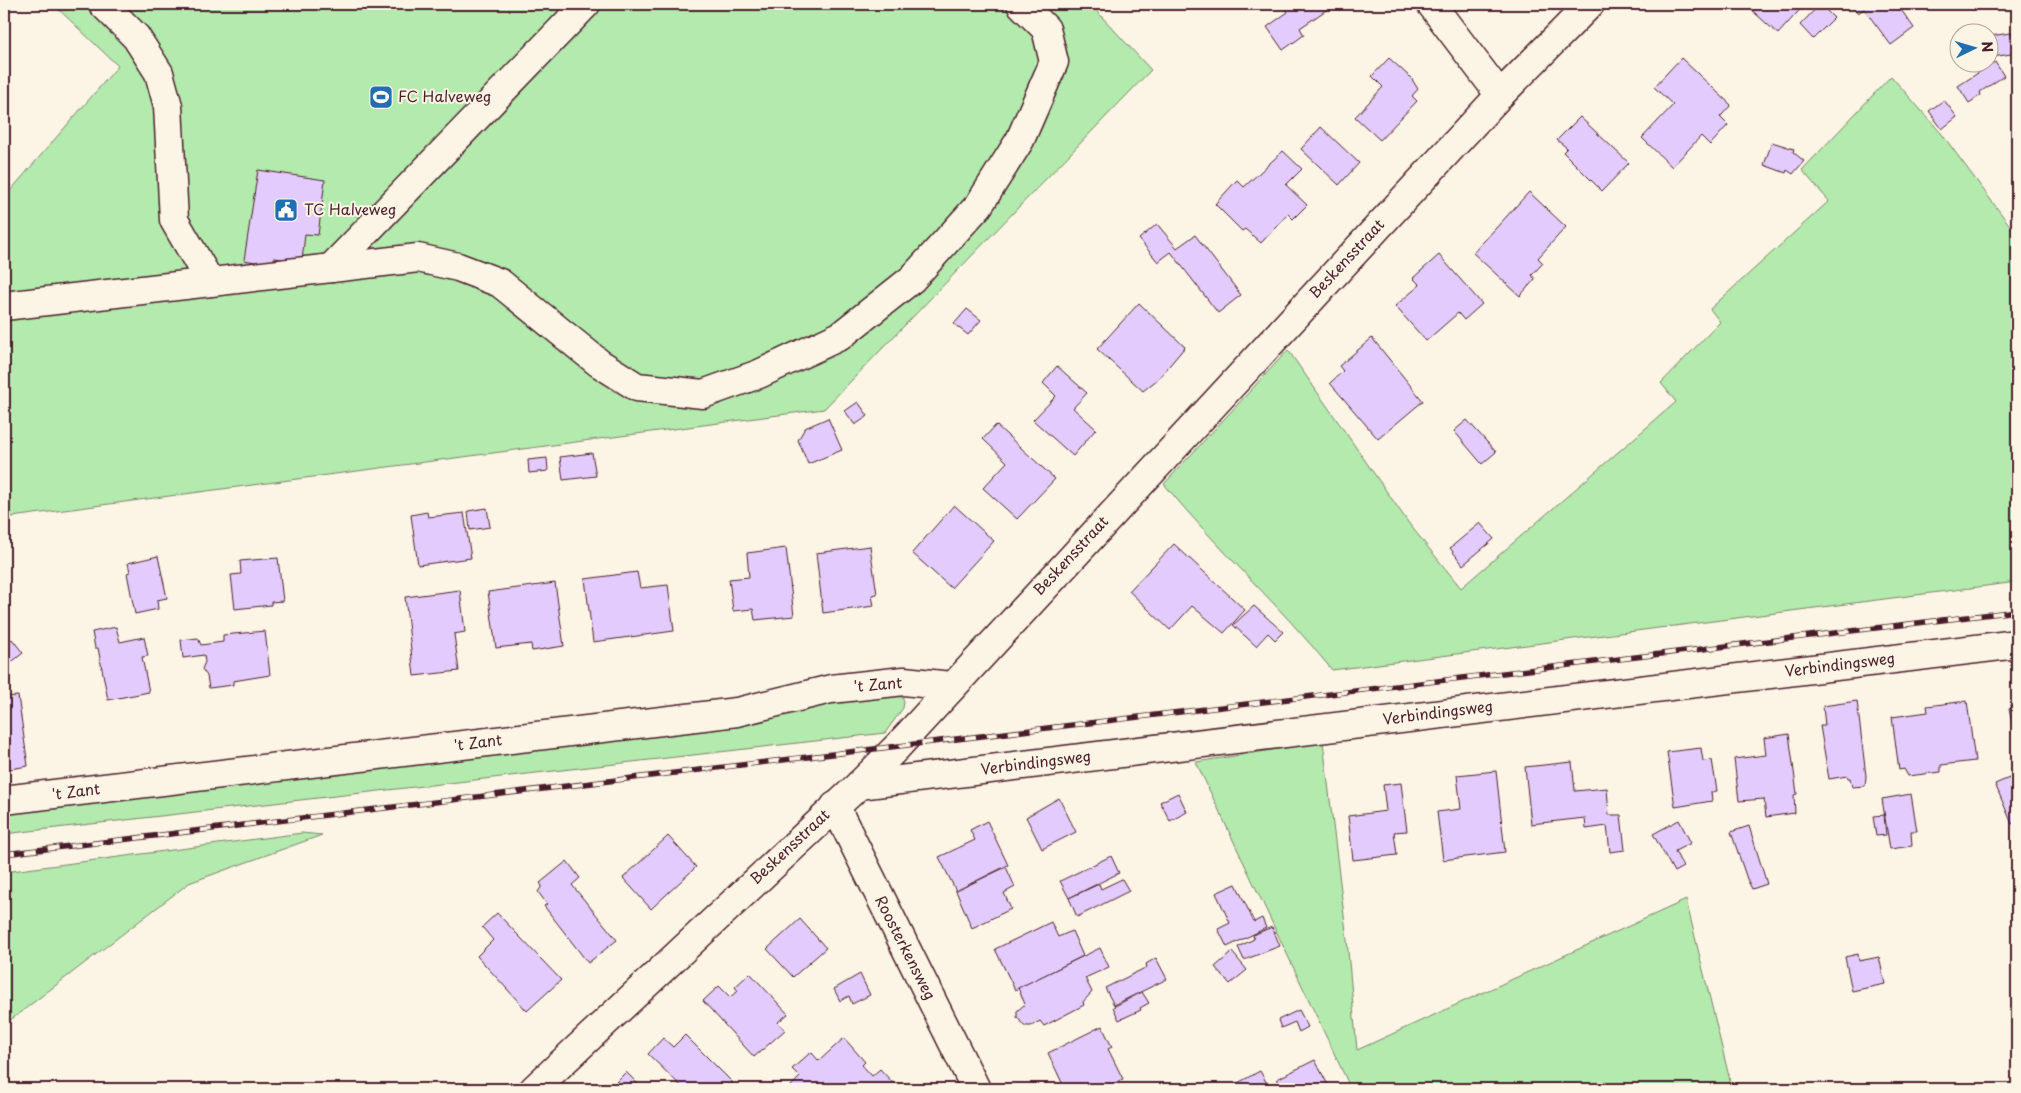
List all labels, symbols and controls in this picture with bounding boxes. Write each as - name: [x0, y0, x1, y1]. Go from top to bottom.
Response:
- north arrow: [1948, 22, 1998, 72]
- text: N: [1977, 40, 1998, 53]
- sports icon: FC Halveweg: [368, 84, 394, 110]
- place label: FC Halveweg: [398, 84, 491, 107]
- public building icon: TC Halveweg: [273, 197, 299, 223]
- place label: TC Halveweg: [304, 197, 396, 220]
- street label: Beskensstraat: [1303, 213, 1389, 303]
- street label: Beskensstraat: [1027, 510, 1113, 600]
- street label: Verbindingsweg: [1783, 645, 1896, 682]
- street label: 't Zant: [853, 670, 903, 697]
- street label: Verbindingsweg: [1381, 693, 1494, 730]
- street label: 't Zant: [452, 727, 503, 756]
- street label: Verbindingsweg: [979, 743, 1092, 780]
- street label: 't Zant: [50, 776, 101, 805]
- street label: Beskensstraat: [744, 803, 834, 889]
- street label: Roosterkensweg: [870, 891, 943, 1003]

